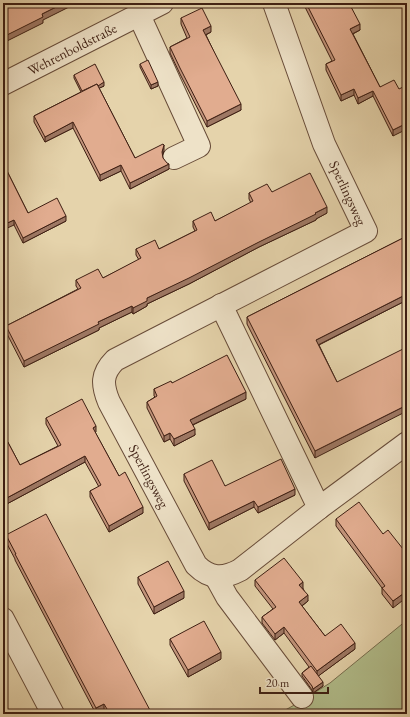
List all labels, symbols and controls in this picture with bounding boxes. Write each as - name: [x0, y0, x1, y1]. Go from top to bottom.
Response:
- street label: Wehrenboldstraße: [24, 19, 120, 79]
- street label: Sperlingsweg: [325, 158, 371, 229]
- street label: Sperlingsweg: [125, 441, 174, 512]
- scale bar: [260, 669, 328, 695]
- text: 20 m: [266, 675, 290, 691]

